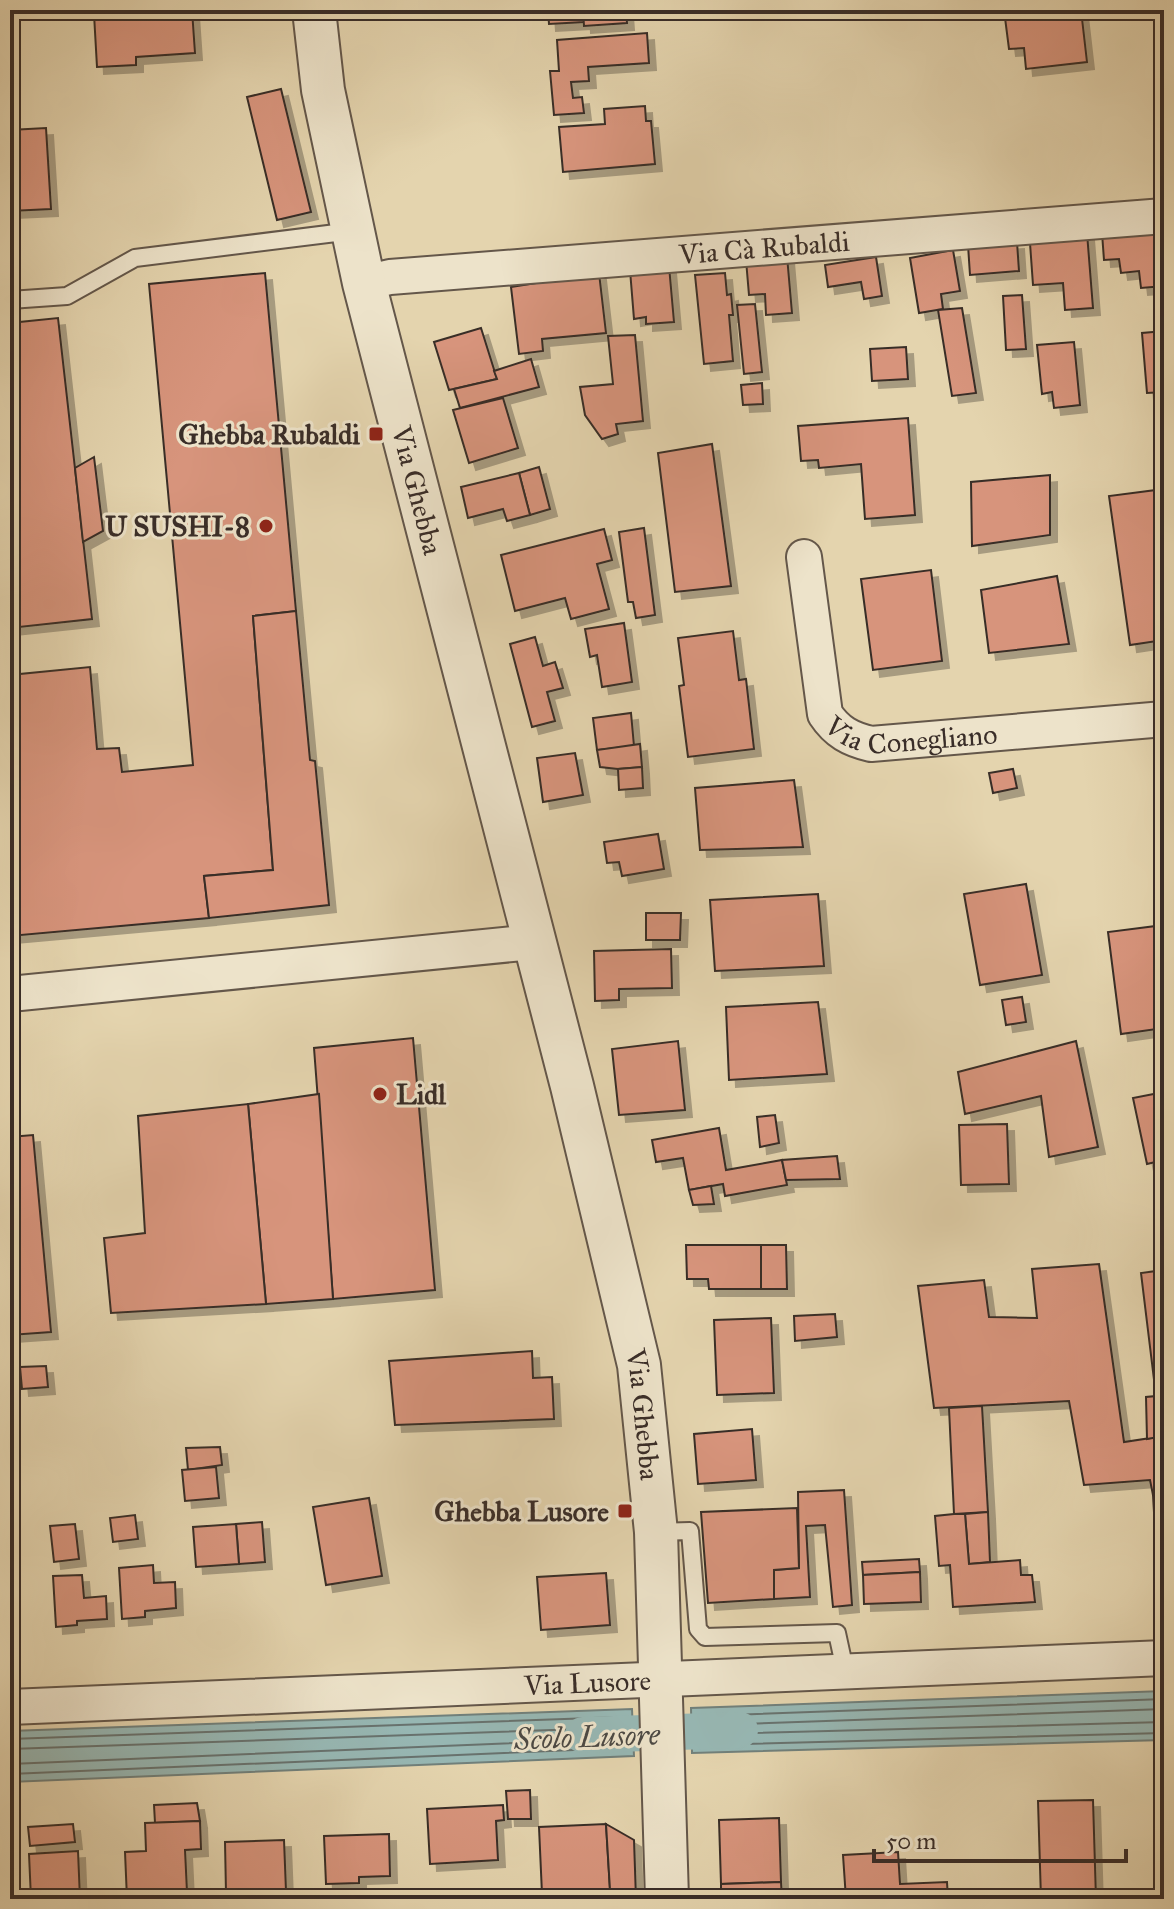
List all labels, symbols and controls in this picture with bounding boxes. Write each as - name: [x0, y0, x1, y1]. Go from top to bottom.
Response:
- street label: Via Cà Rubaldi: [677, 223, 851, 272]
- place label: Ghebba Rubaldi: [178, 417, 360, 452]
- street label: Via Ghebba: [384, 421, 451, 559]
- marker: Ghebba Rubaldi: [367, 425, 385, 443]
- place label: U SUSHI-8: [105, 509, 250, 544]
- marker: U SUSHI-8: [257, 517, 275, 535]
- street label: Via Conegliano: [817, 708, 999, 762]
- place label: Lidl: [396, 1077, 446, 1112]
- marker: Lidl: [371, 1085, 389, 1103]
- street label: Via Ghebba: [618, 1344, 668, 1482]
- place label: Ghebba Lusore: [434, 1494, 609, 1529]
- marker: Ghebba Lusore: [616, 1502, 634, 1520]
- street label: Via Lusore: [522, 1662, 652, 1703]
- water label: Scolo Lusore: [513, 1716, 661, 1758]
- scale bar: [874, 1813, 1126, 1863]
- text: 50 m: [886, 1826, 936, 1856]

